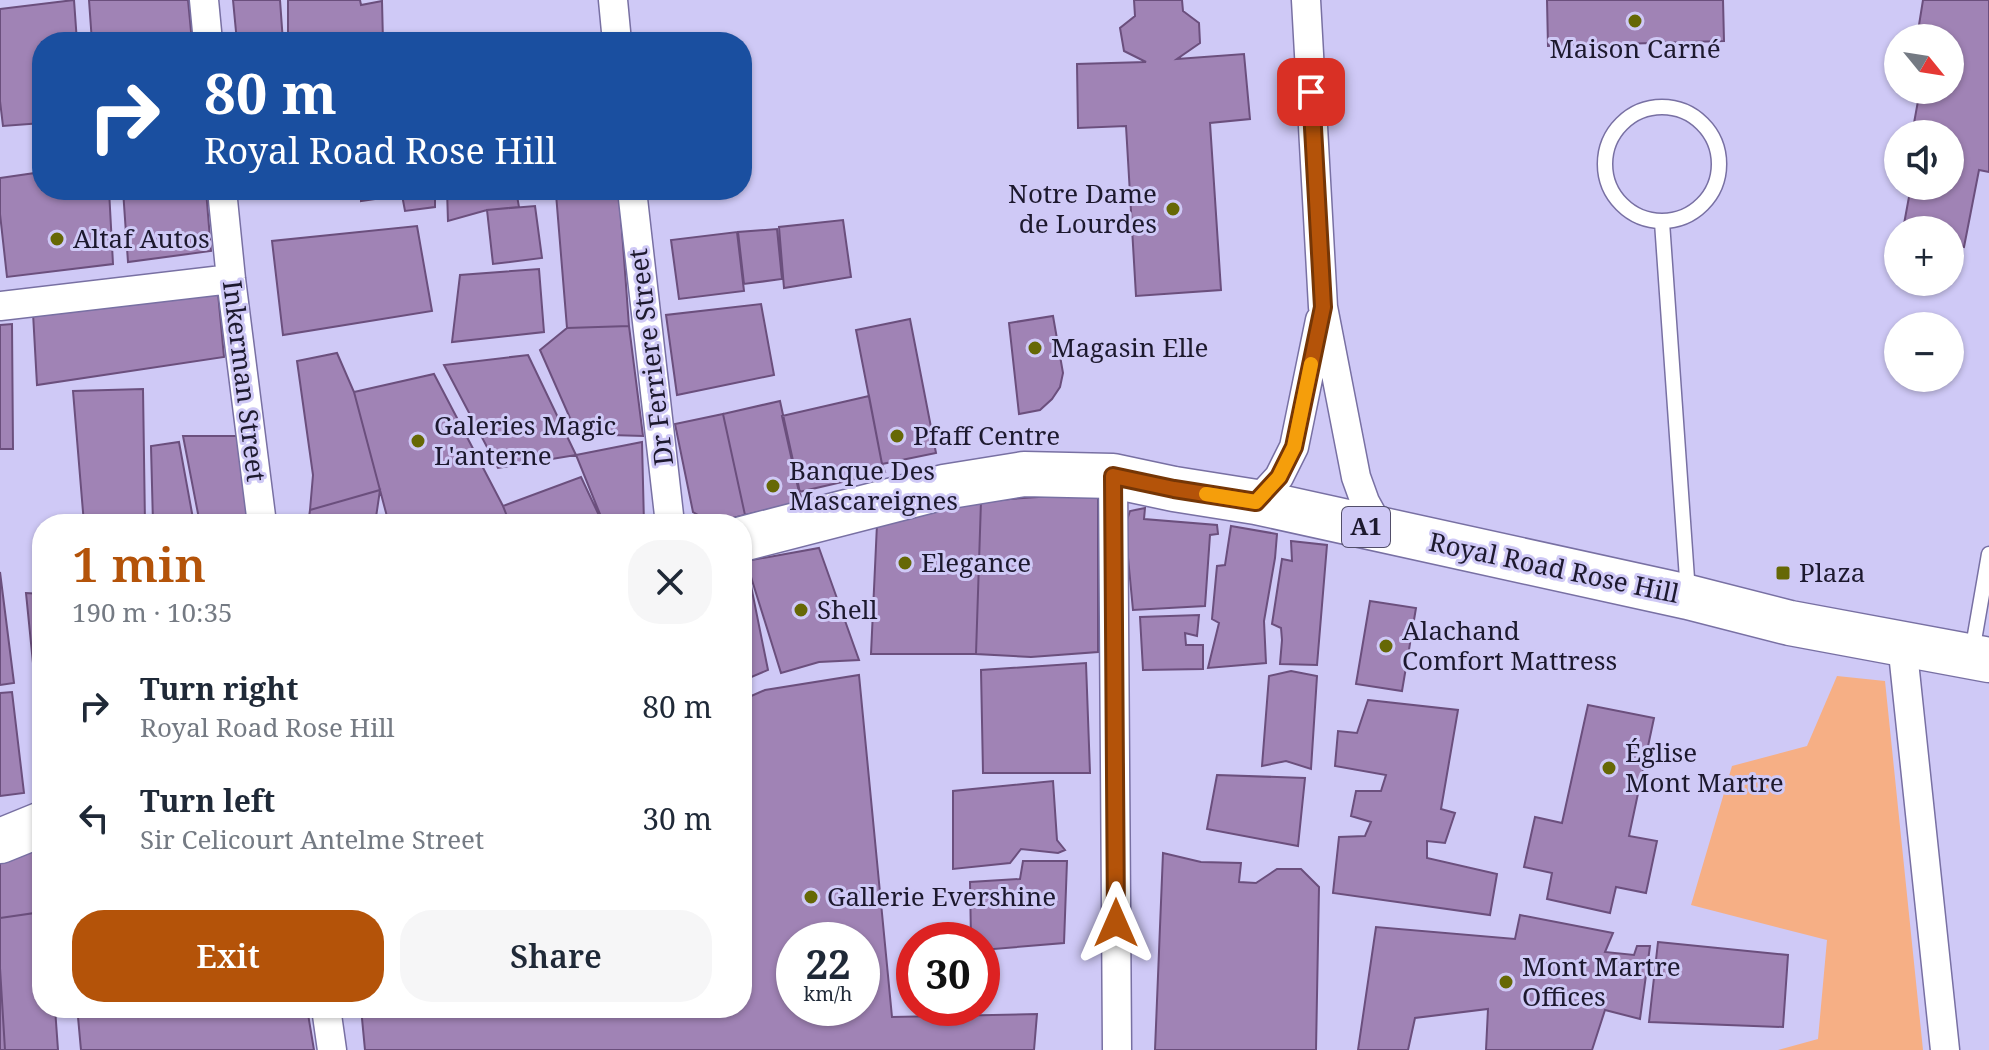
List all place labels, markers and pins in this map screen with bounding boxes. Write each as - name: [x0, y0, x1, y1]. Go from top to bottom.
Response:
- marker: Maison Carné: [1626, 12, 1644, 30]
- place label: Maison Carné: [1549, 30, 1721, 66]
- pin: [1277, 58, 1345, 126]
- place label: Notre Dame de Lourdes: [1008, 175, 1157, 241]
- marker: Notre Dame de Lourdes: [1164, 200, 1182, 218]
- place label: Altaf Autos: [73, 220, 210, 256]
- marker: Altaf Autos: [48, 230, 66, 248]
- place label: Magasin Elle: [1051, 329, 1208, 365]
- marker: Magasin Elle: [1026, 339, 1044, 357]
- place label: Galeries Magic L'anterne: [434, 407, 616, 473]
- place label: Pfaff Centre: [913, 417, 1060, 453]
- marker: Pfaff Centre: [888, 427, 906, 445]
- marker: Galeries Magic L'anterne: [409, 432, 427, 450]
- place label: Banque Des Mascareignes: [789, 452, 958, 518]
- marker: Banque Des Mascareignes: [764, 477, 782, 495]
- place label: Elegance: [921, 544, 1031, 580]
- marker: Elegance: [896, 554, 914, 572]
- place label: Plaza: [1799, 554, 1865, 590]
- marker: Plaza: [1774, 564, 1792, 582]
- place label: Shell: [817, 591, 878, 627]
- marker: Shell: [792, 601, 810, 619]
- place label: Alachand Comfort Mattress: [1402, 612, 1617, 678]
- marker: Alachand Comfort Mattress: [1377, 637, 1395, 655]
- place label: Église Mont Martre: [1625, 734, 1784, 800]
- marker: Église Mont Martre: [1600, 759, 1618, 777]
- place label: Gallerie Evershine: [827, 878, 1056, 914]
- marker: Gallerie Evershine: [802, 888, 820, 906]
- place label: Mont Martre Offices: [1522, 948, 1681, 1014]
- marker: Mont Martre Offices: [1497, 973, 1515, 991]

